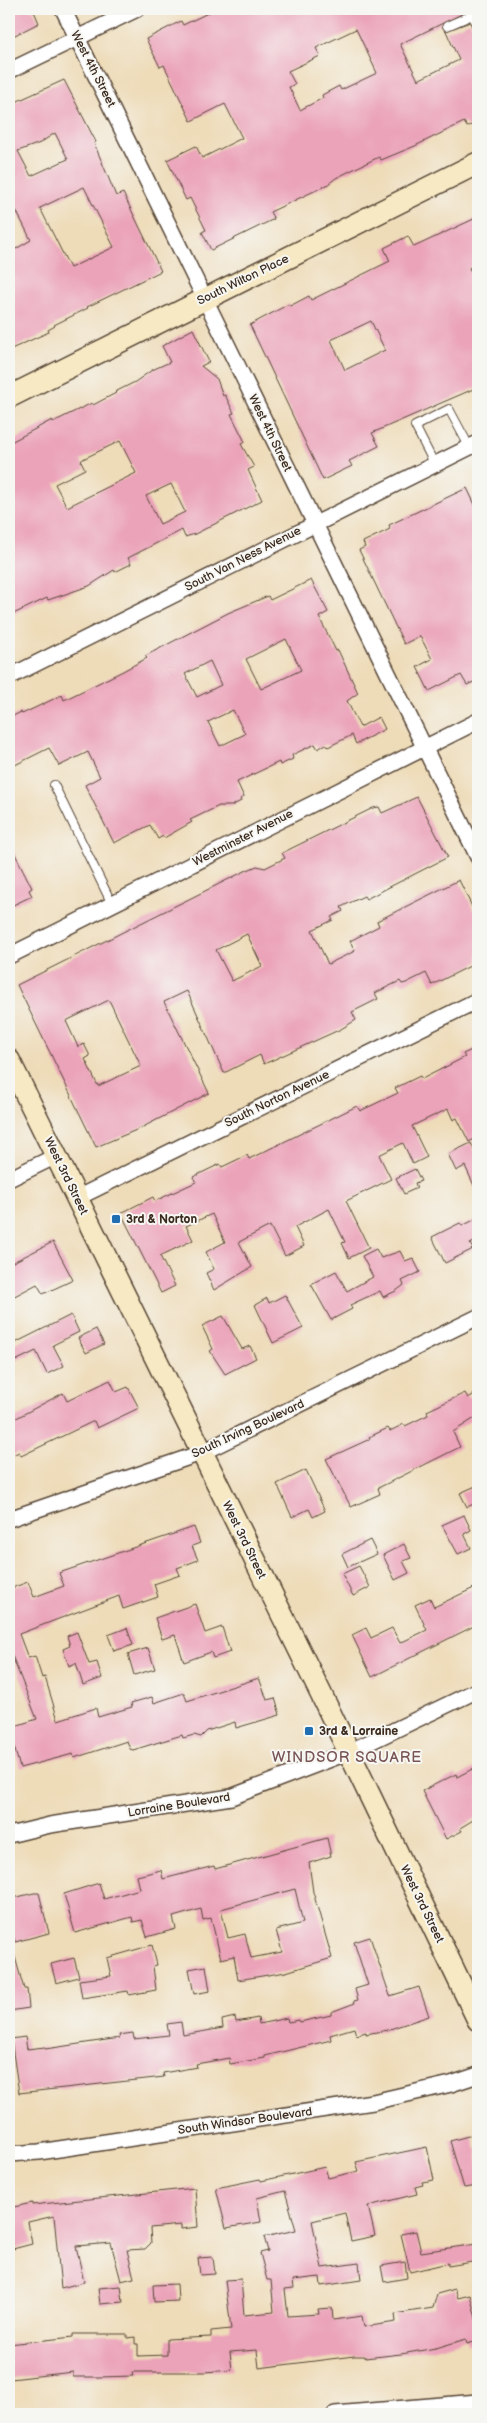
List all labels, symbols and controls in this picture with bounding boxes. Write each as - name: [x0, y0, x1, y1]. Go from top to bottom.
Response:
- street label: West 4th Street: [67, 28, 119, 110]
- street label: South Wilton Place: [195, 251, 291, 309]
- street label: West 4th Street: [245, 392, 295, 474]
- street label: South Van Ness Avenue: [182, 523, 304, 595]
- street label: Westminster Avenue: [190, 806, 296, 870]
- street label: South Norton Avenue: [222, 1067, 332, 1131]
- street label: West 3rd Street: [41, 1135, 91, 1218]
- place label: 3rd & Norton: [126, 1212, 197, 1227]
- marker: 3rd & Norton: [110, 1213, 122, 1225]
- street label: South Irving Boulevard: [189, 1396, 307, 1462]
- street label: West 3rd Street: [219, 1499, 269, 1582]
- place label: 3rd & Lorraine: [319, 1724, 398, 1739]
- marker: 3rd & Lorraine: [303, 1725, 315, 1737]
- district label: WINDSOR SQUARE: [272, 1748, 422, 1767]
- street label: Lorraine Boulevard: [127, 1790, 231, 1820]
- street label: West 3rd Street: [397, 1863, 447, 1946]
- street label: South Windsor Boulevard: [177, 2104, 313, 2138]

